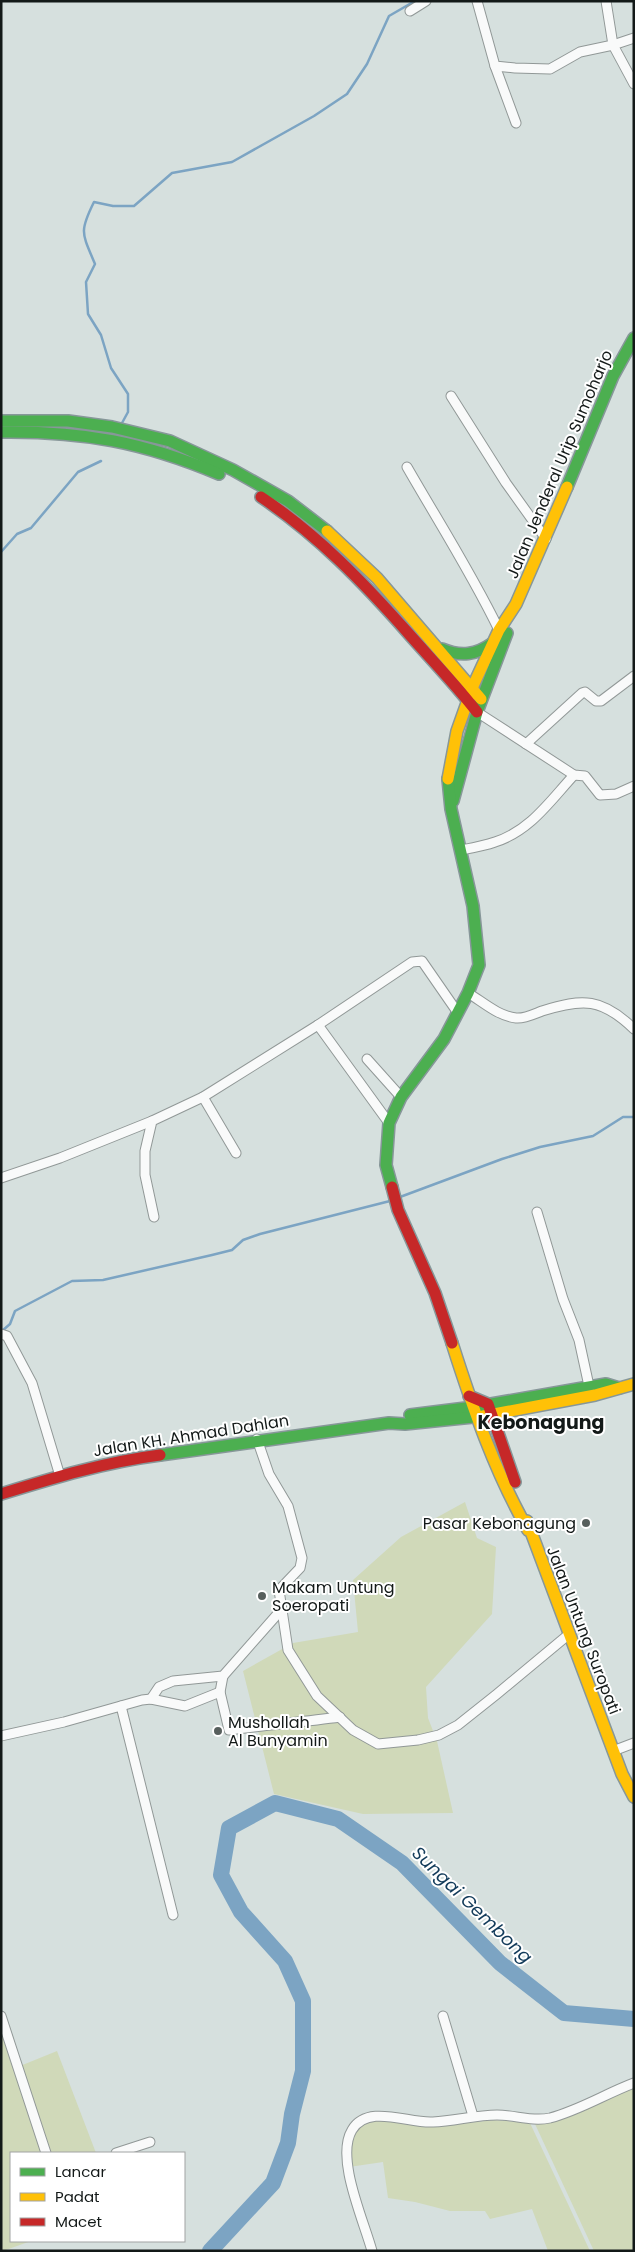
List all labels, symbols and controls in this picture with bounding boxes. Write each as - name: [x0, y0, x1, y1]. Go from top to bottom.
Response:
- street label: Jalan Jenderal Urip Sumoharjo: [501, 346, 618, 582]
- street label: Jalan KH. Ahmad Dahlan: [92, 1409, 290, 1462]
- district label: Kebonagung: [477, 1409, 605, 1436]
- place label: Pasar Kebonagung: [423, 1512, 576, 1535]
- marker: Pasar Kebonagung: [580, 1517, 592, 1529]
- street label: Jalan Untung Suropati: [541, 1543, 626, 1717]
- place label: Makam Untung Soeropati: [272, 1576, 395, 1617]
- marker: Makam Untung Soeropati: [256, 1590, 268, 1602]
- place label: Mushollah Al Bunyamin: [228, 1711, 328, 1752]
- marker: Mushollah Al Bunyamin: [212, 1725, 224, 1737]
- water label: Sungai Gembong: [407, 1841, 538, 1969]
- legend: [10, 2152, 185, 2242]
- text: Lancar: [55, 2161, 106, 2182]
- text: Padat: [55, 2186, 100, 2207]
- text: Macet: [55, 2211, 102, 2232]

